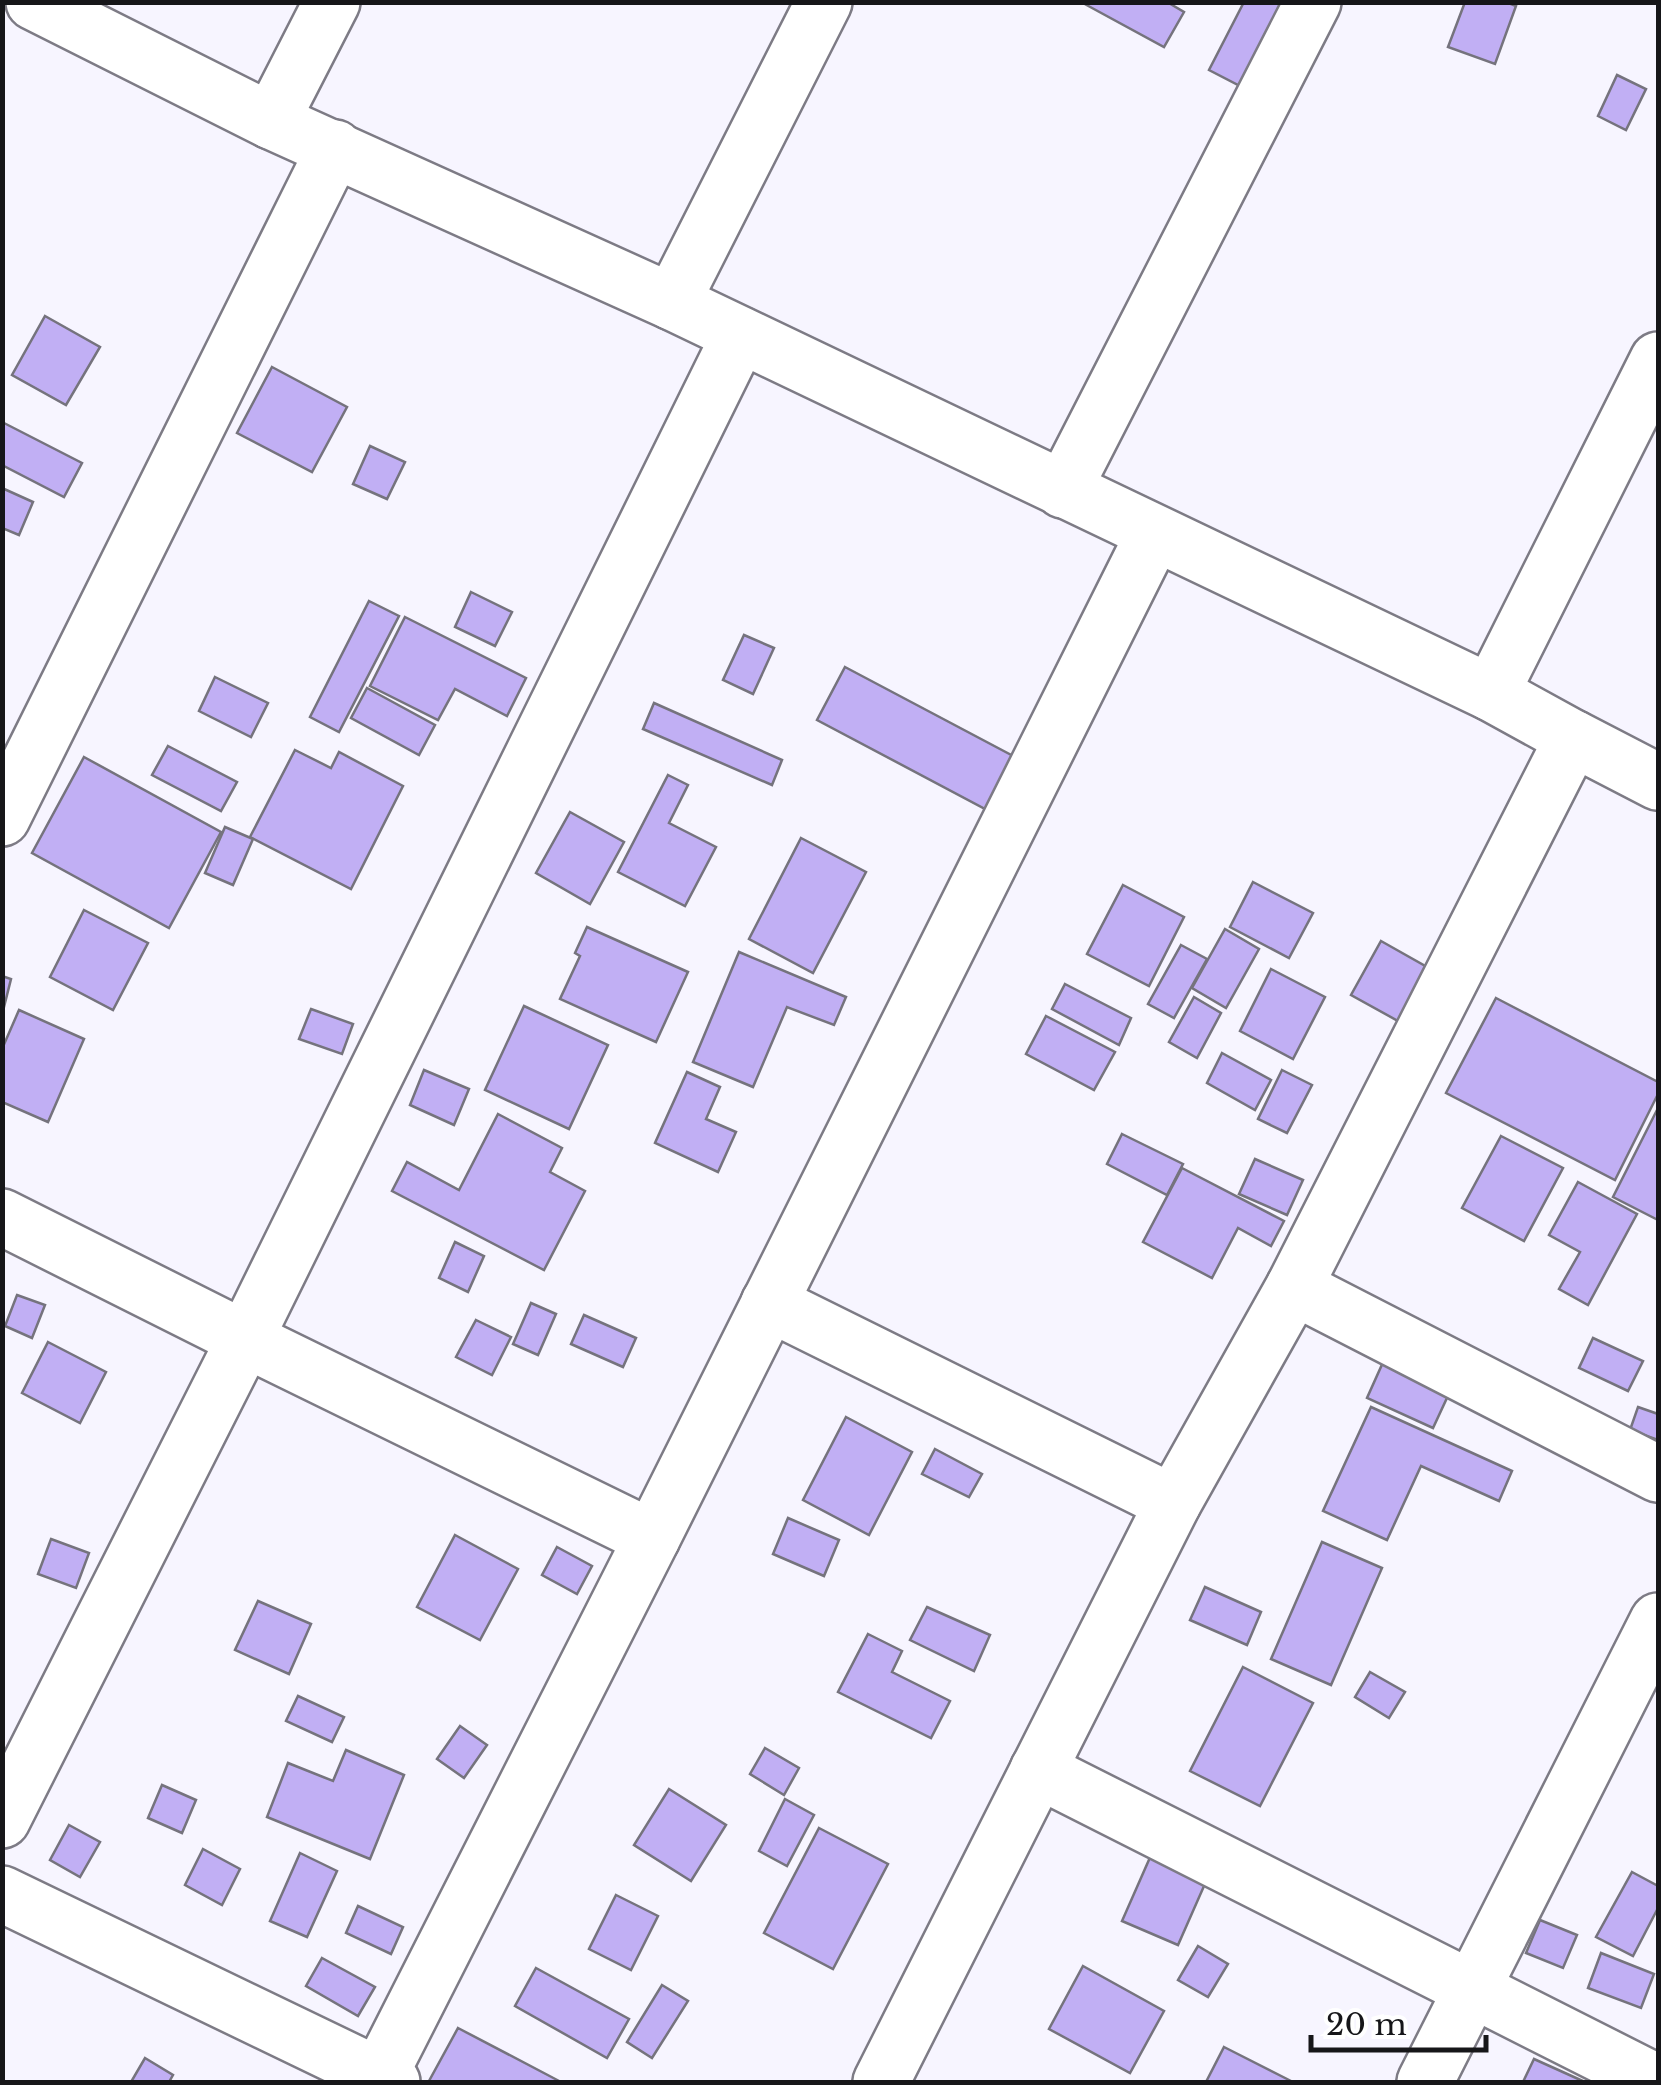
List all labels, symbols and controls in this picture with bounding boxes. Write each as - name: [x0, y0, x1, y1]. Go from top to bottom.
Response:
- scale bar: [1311, 1990, 1486, 2052]
- text: 20 m: [1326, 2006, 1407, 2043]

